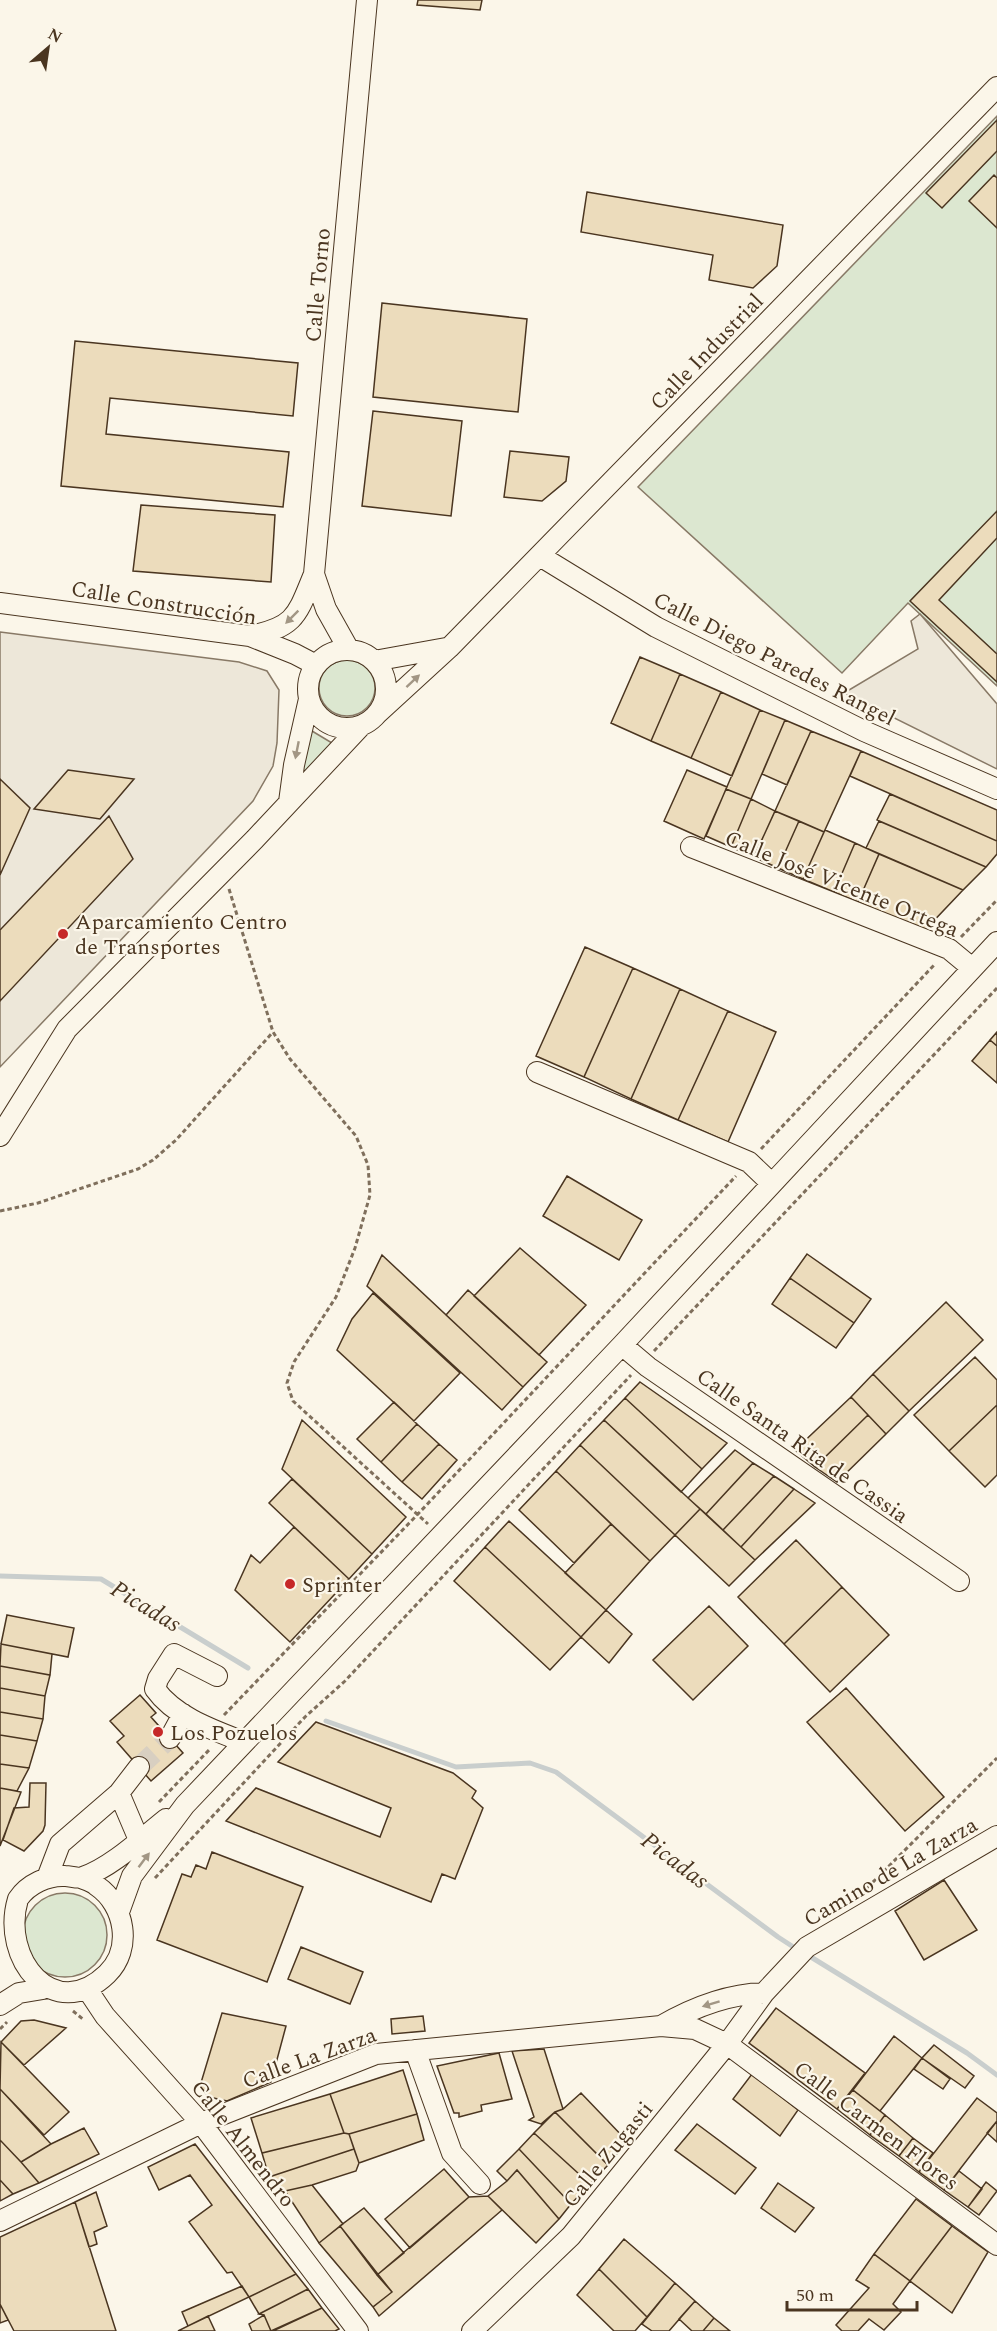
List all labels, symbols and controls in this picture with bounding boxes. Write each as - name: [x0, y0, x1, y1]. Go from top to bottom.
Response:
- north arrow: [18, 18, 78, 78]
- text: N: [43, 22, 66, 49]
- street label: Calle Torno: [297, 227, 340, 344]
- street label: Calle Industrial: [642, 286, 772, 418]
- street label: Calle Construcción: [69, 573, 259, 634]
- street label: Calle Diego Paredes Rangel: [647, 584, 901, 735]
- one-way arrow: [285, 610, 299, 624]
- one-way arrow: [405, 675, 420, 688]
- one-way arrow: [292, 741, 301, 760]
- street label: Calle José Vicente Ortega: [719, 822, 964, 947]
- place label: Aparcamiento Centro de Transportes: [75, 906, 287, 964]
- marker: Aparcamiento Centro de Transportes: [56, 927, 70, 941]
- street label: Calle Santa Rita de Cassia: [689, 1360, 915, 1532]
- place label: Sprinter: [302, 1569, 382, 1602]
- water label: Picadas: [103, 1572, 188, 1642]
- marker: Sprinter: [283, 1577, 297, 1591]
- place label: Los Pozuelos: [170, 1717, 298, 1750]
- marker: Los Pozuelos: [151, 1725, 165, 1739]
- street label: Camino de La Zarza: [798, 1809, 984, 1936]
- water label: Picadas: [633, 1823, 716, 1899]
- one-way arrow: [138, 1852, 150, 1867]
- one-way arrow: [702, 2000, 720, 2009]
- street label: Calle La Zarza: [238, 2019, 382, 2098]
- street label: Calle Carmen Flores: [787, 2053, 966, 2199]
- street label: Calle Almendro: [182, 2073, 303, 2215]
- street label: Calle Zugasti: [555, 2095, 662, 2215]
- scale bar: [787, 2274, 918, 2312]
- text: 50 m: [796, 2282, 834, 2309]

